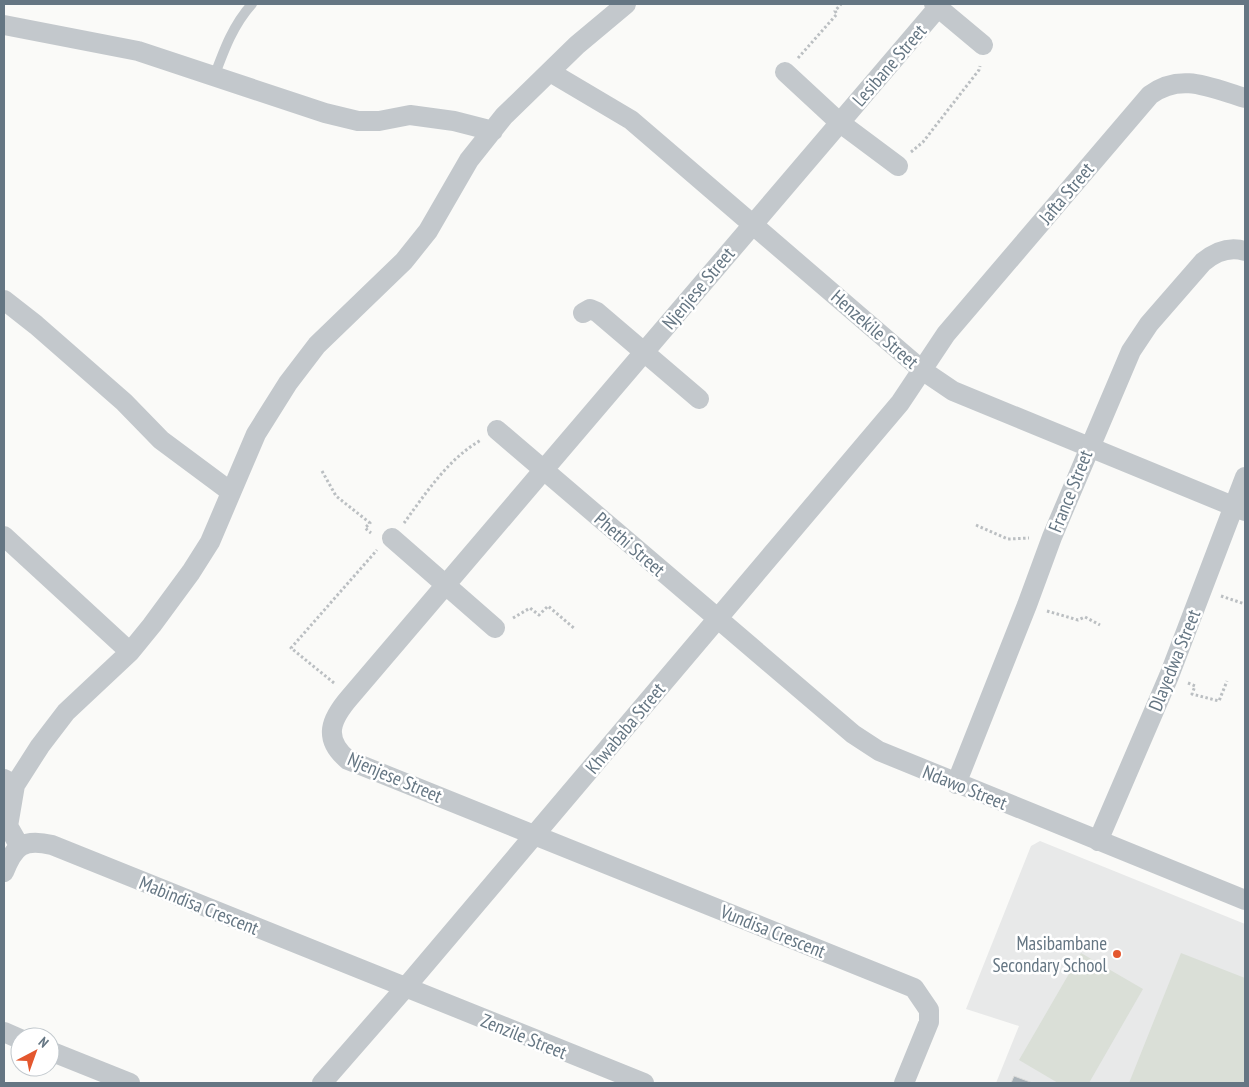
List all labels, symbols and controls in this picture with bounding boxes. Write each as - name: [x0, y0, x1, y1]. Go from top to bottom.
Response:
- street label: Lesibane Street: [847, 18, 932, 111]
- street label: Jafta Street: [1033, 157, 1099, 229]
- street label: Njenjese Street: [657, 241, 740, 334]
- street label: Henzekile Street: [826, 285, 924, 374]
- street label: France Street: [1043, 446, 1098, 536]
- street label: Phethi Street: [590, 507, 671, 582]
- street label: Dlayedwa Street: [1143, 605, 1206, 714]
- street label: Khwababa Street: [580, 677, 671, 778]
- street label: Njenjese Street: [344, 746, 446, 808]
- street label: Ndawo Street: [919, 759, 1011, 815]
- street label: Mabindisa Crescent: [136, 870, 263, 940]
- street label: Vundisa Crescent: [716, 899, 830, 963]
- place label: Masibambane Secondary School: [992, 931, 1108, 977]
- marker: Masibambane Secondary School: [1111, 948, 1123, 960]
- street label: Zenzile Street: [478, 1008, 571, 1064]
- north arrow: [10, 1027, 60, 1077]
- text: N: [35, 1033, 52, 1051]

